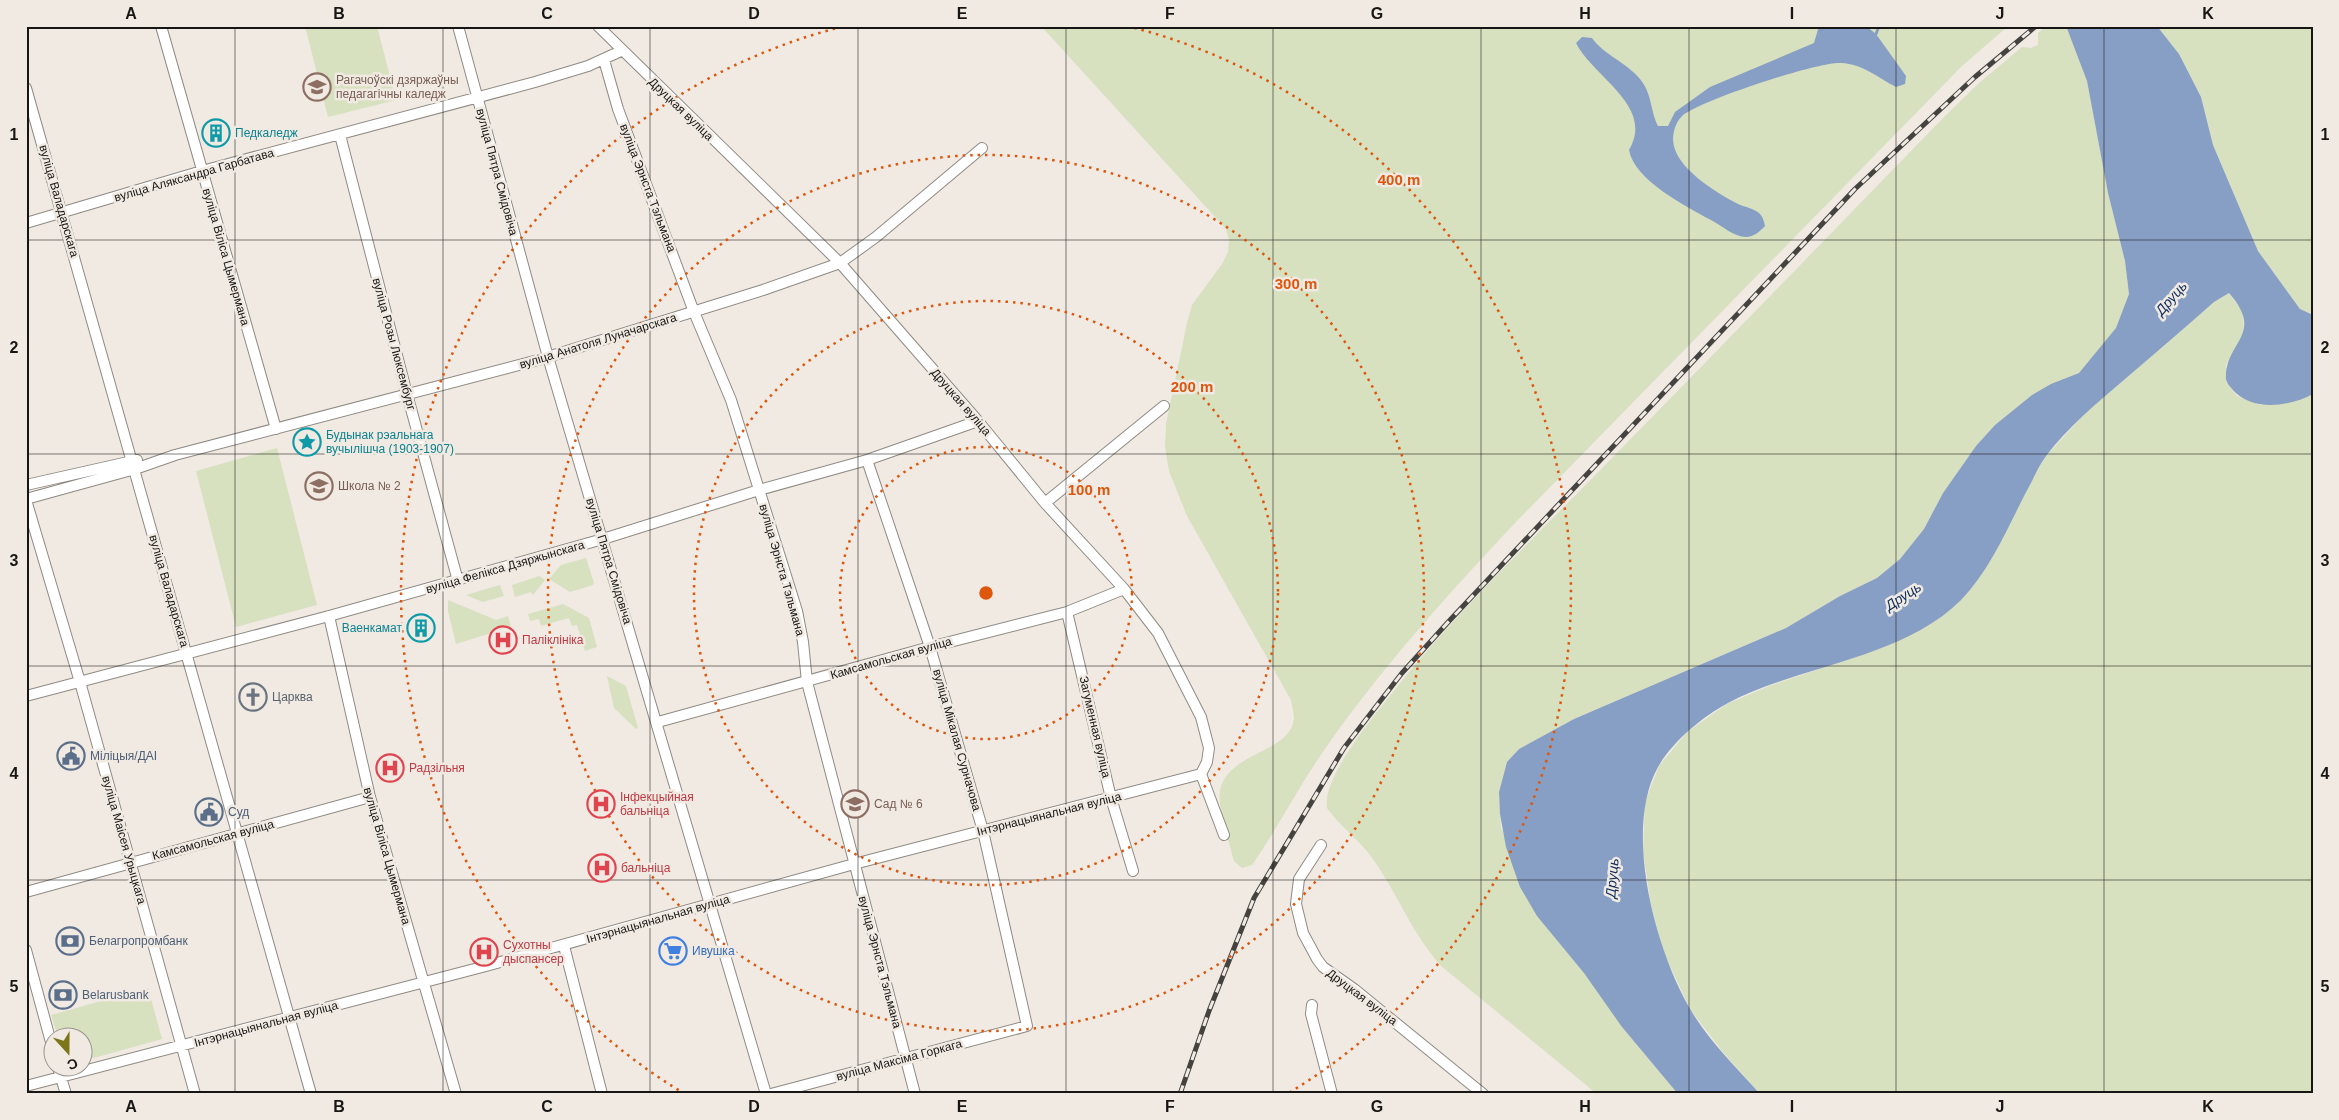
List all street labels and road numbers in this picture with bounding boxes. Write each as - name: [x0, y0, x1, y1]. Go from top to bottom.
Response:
- street label: Друцкая вуліца: [646, 75, 717, 144]
- street label: вуліца Пятра Смідовіча: [473, 107, 521, 237]
- street label: вуліца Эрнста Тэльмана: [617, 122, 679, 254]
- street label: вуліца Валадарскага: [36, 143, 82, 259]
- street label: вуліца Аляксандра Гарбатава: [113, 145, 276, 205]
- street label: вуліца Віліса Цымермана: [200, 187, 252, 328]
- street label: вуліца Розы Люксембург: [370, 276, 419, 412]
- street label: вуліца Анатоля Луначарскага: [518, 310, 679, 372]
- street label: Друцкая вуліца: [928, 365, 994, 439]
- street label: вуліца Пятра Смідовіча: [583, 496, 635, 626]
- street label: вуліца Эрнста Тэльмана: [756, 503, 808, 638]
- street label: вуліца Валадарскага: [146, 533, 192, 649]
- street label: вуліца Фелікса Дзяржынскага: [424, 538, 586, 596]
- street label: Камсамольская вуліца: [829, 634, 954, 682]
- street label: вуліца Мікалая Сурначова: [930, 667, 984, 813]
- street label: Загуменная вуліца: [1076, 675, 1114, 780]
- street label: вуліца Маісея Урыцкага: [99, 774, 149, 906]
- street label: вуліца Віліса Цымермана: [361, 786, 413, 927]
- street label: Інтэрнацыянальная вуліца: [975, 789, 1123, 839]
- street label: Камсамольская вуліца: [151, 817, 276, 863]
- street label: Інтэрнацыянальная вуліца: [585, 892, 732, 946]
- street label: вуліца Эрнста Тэльмана: [856, 894, 904, 1030]
- street label: Друцкая вуліца: [1324, 966, 1400, 1028]
- street label: Інтэрнацыянальная вуліца: [193, 998, 340, 1050]
- street label: вуліца Максіма Горкага: [835, 1036, 964, 1084]

